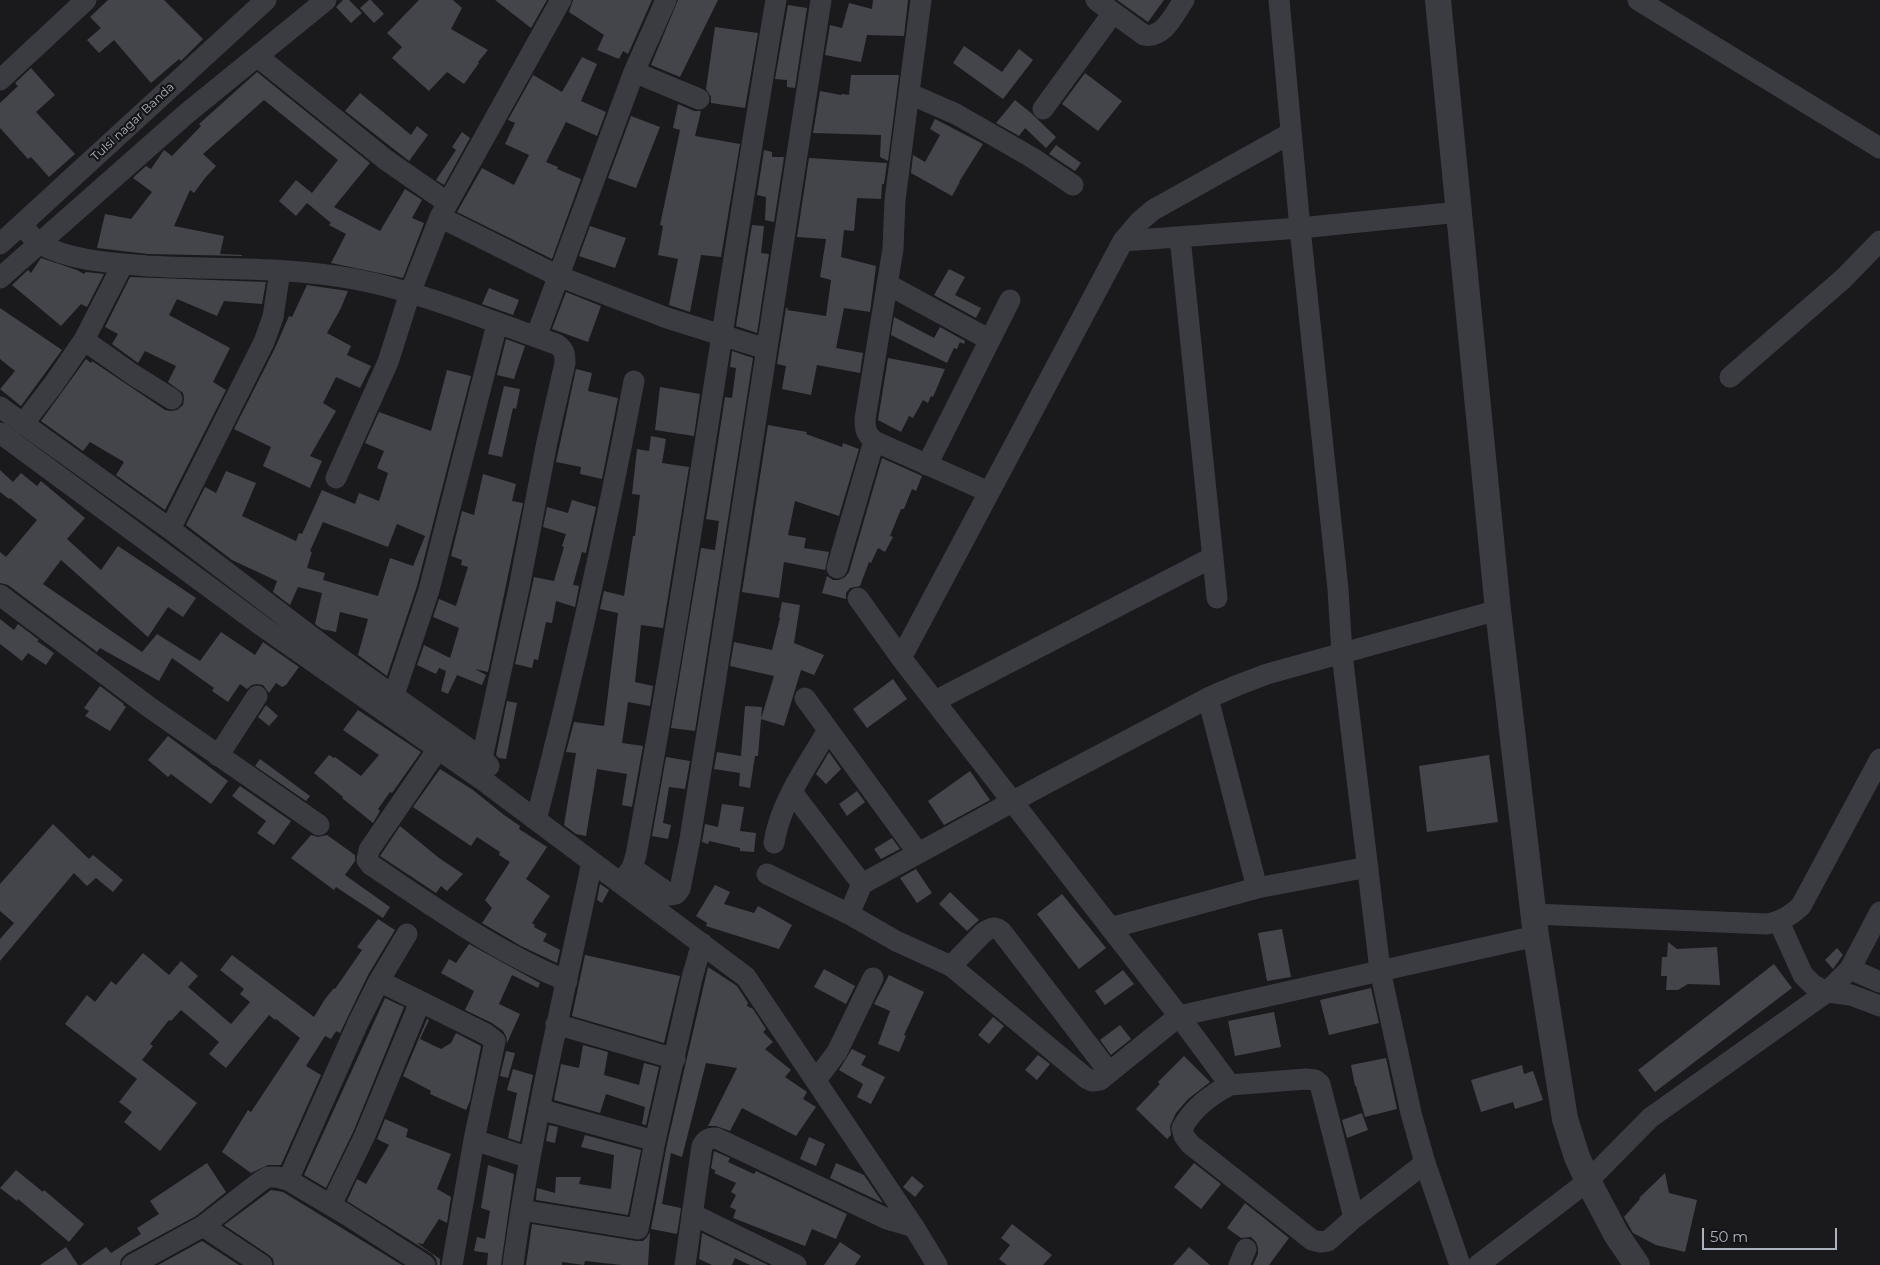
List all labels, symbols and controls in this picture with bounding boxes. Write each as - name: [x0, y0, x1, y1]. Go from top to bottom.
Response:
- street label: Tulsi nagar Banda: [89, 80, 177, 164]
- scale bar: [1705, 1218, 1840, 1250]
- text: 50 m: [1710, 1227, 1748, 1246]

